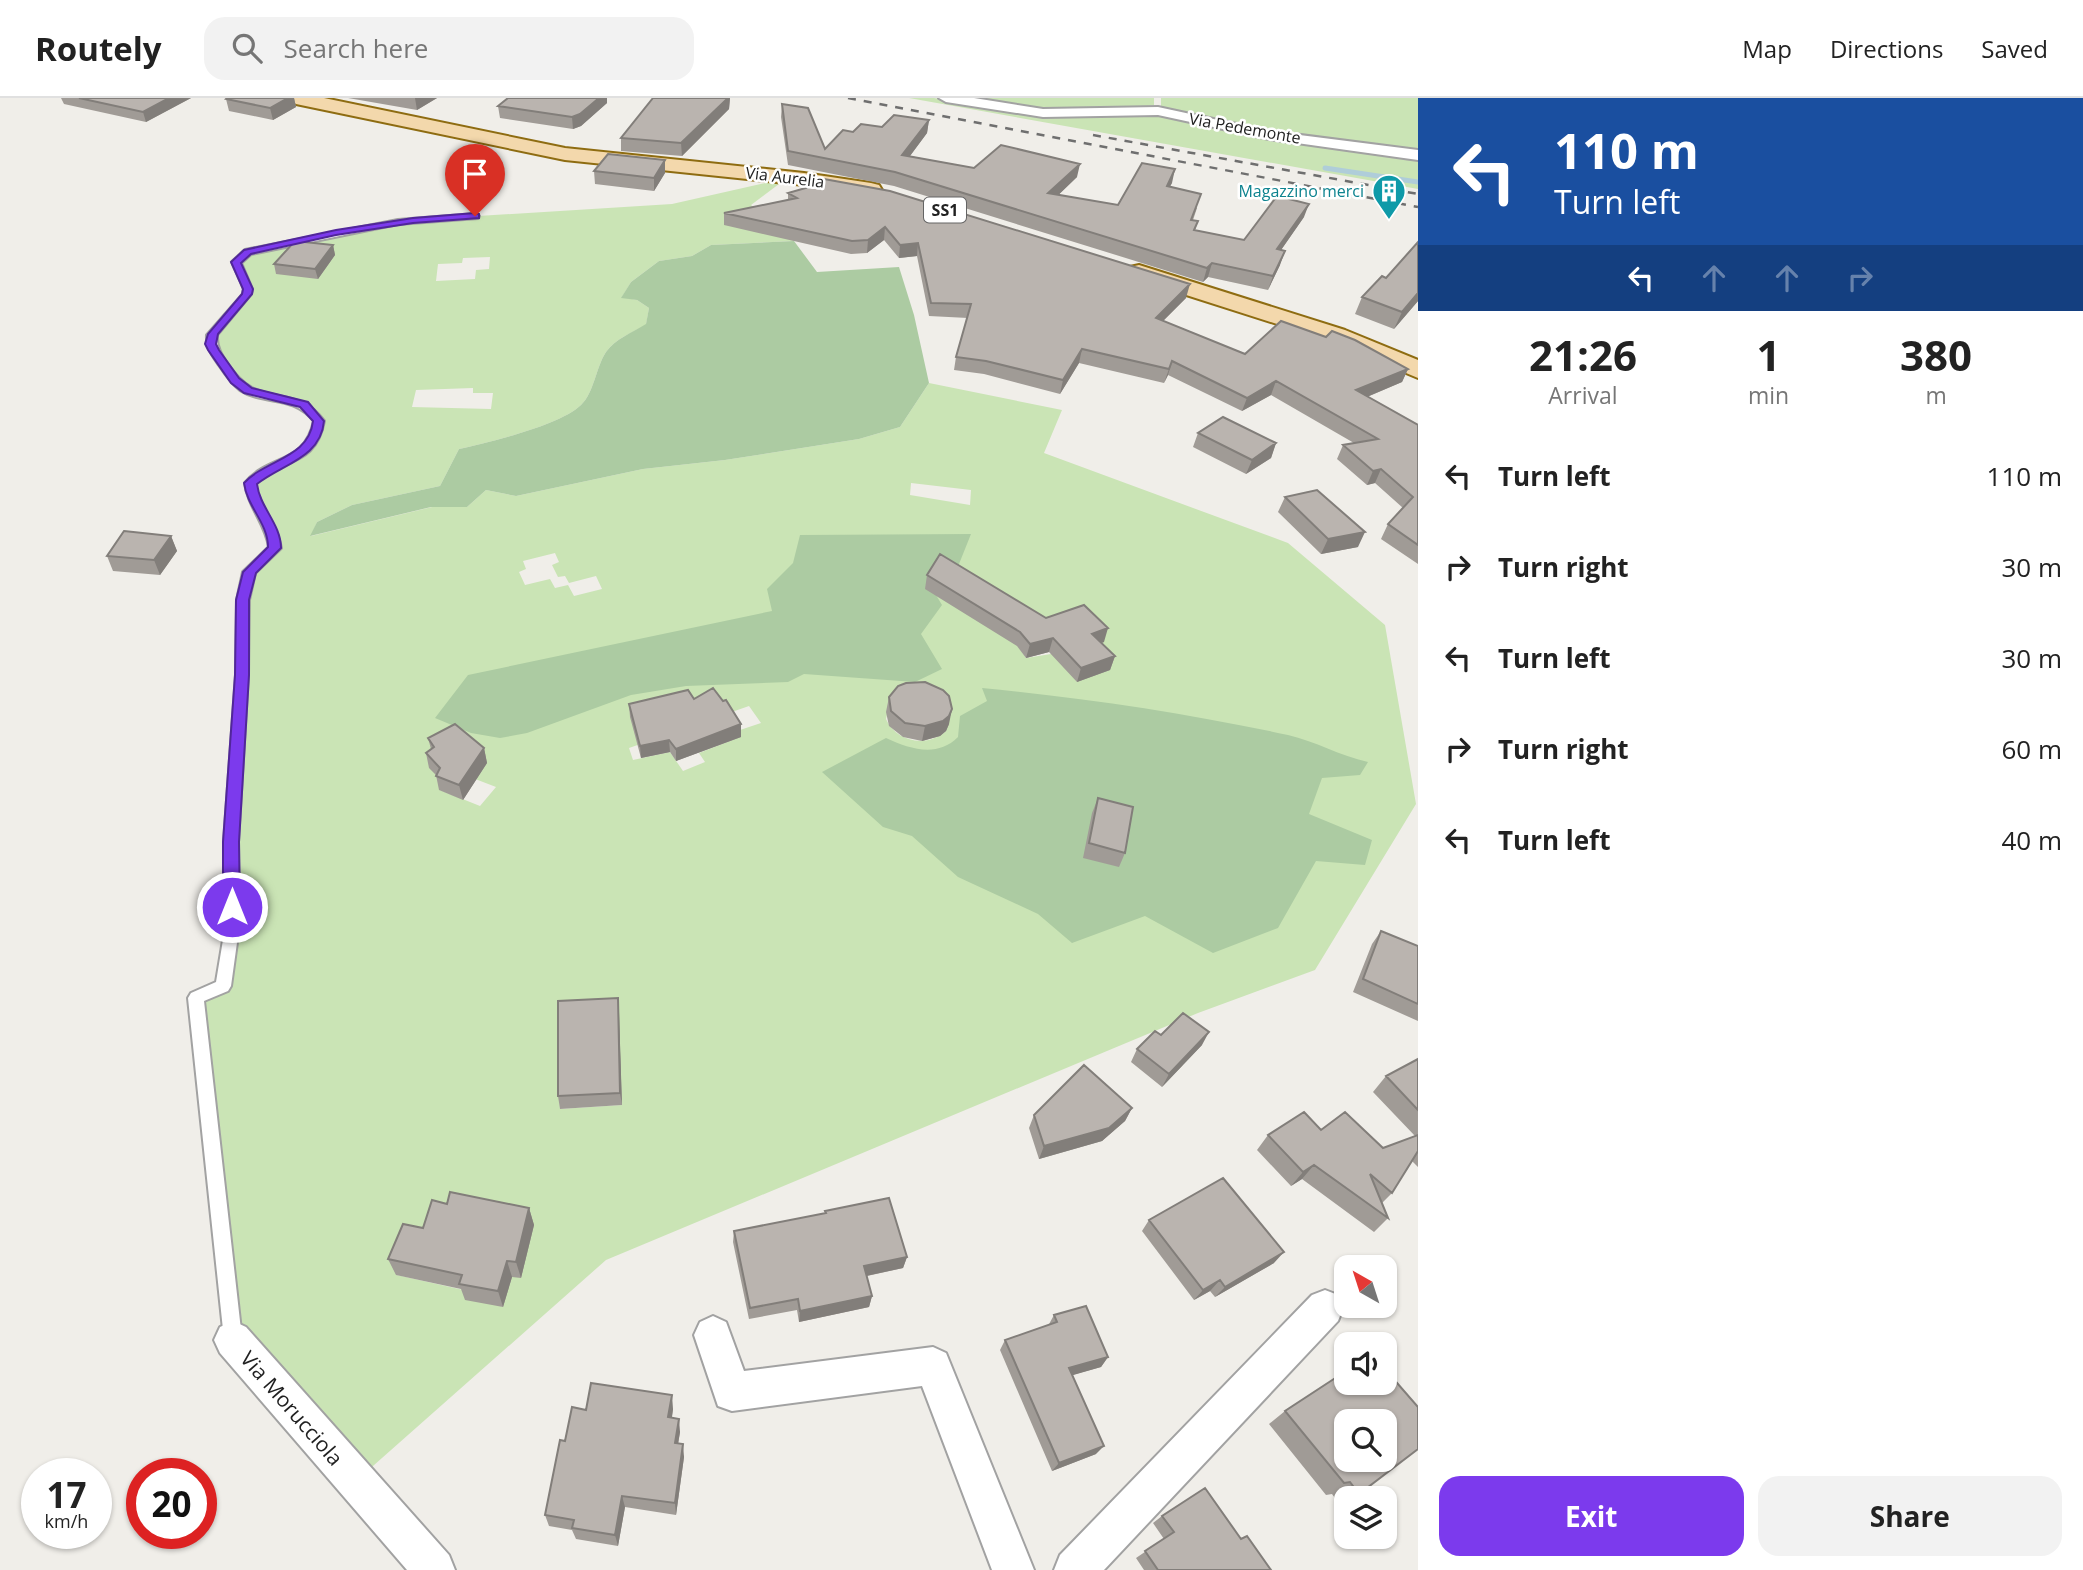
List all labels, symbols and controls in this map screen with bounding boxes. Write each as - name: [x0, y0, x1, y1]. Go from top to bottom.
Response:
- search box: [204, 17, 694, 80]
- text: Routely: [35, 26, 162, 71]
- icon: search: [228, 29, 266, 67]
- text: Search here: [284, 30, 428, 66]
- text: Map: [1742, 32, 1792, 65]
- text: Directions: [1830, 32, 1943, 65]
- text: Saved: [1981, 32, 2048, 65]
- street label: Via Pedemonte: [1187, 107, 1303, 149]
- text: 110 m: [1554, 117, 1699, 183]
- icon: left: [1439, 126, 1530, 217]
- pin: [445, 144, 505, 216]
- icon: arrive: [456, 155, 494, 193]
- street label: Via Aurelia: [744, 161, 826, 193]
- building icon: Magazzino merci: [1370, 172, 1408, 221]
- place label: Magazzino merci: [1238, 180, 1364, 202]
- text: Turn left: [1554, 180, 1680, 223]
- road number: SS1: [924, 198, 966, 222]
- icon: left: [1622, 259, 1660, 297]
- icon: ahead: [1695, 259, 1733, 297]
- icon: ahead: [1768, 259, 1806, 297]
- icon: right: [1841, 259, 1879, 297]
- text: 21:26: [1529, 326, 1637, 383]
- text: 1: [1756, 326, 1781, 383]
- text: 380: [1900, 326, 1972, 383]
- text: Arrival: [1548, 379, 1618, 411]
- text: min: [1748, 379, 1789, 411]
- text: m: [1925, 379, 1947, 411]
- icon: left: [1439, 457, 1477, 495]
- text: Turn left: [1498, 458, 1610, 494]
- text: 110 m: [1987, 458, 2062, 494]
- icon: right: [1439, 548, 1477, 586]
- text: Turn right: [1498, 549, 1629, 585]
- text: 30 m: [2001, 549, 2062, 585]
- icon: left: [1439, 639, 1477, 677]
- text: Turn left: [1498, 640, 1610, 676]
- text: 30 m: [2001, 640, 2062, 676]
- icon: right: [1439, 730, 1477, 768]
- text: Turn right: [1498, 731, 1629, 767]
- text: 60 m: [2001, 731, 2062, 767]
- icon: left: [1439, 821, 1477, 859]
- text: Turn left: [1498, 822, 1610, 858]
- text: 40 m: [2001, 822, 2062, 858]
- position arrow: [195, 870, 269, 944]
- north arrow: [1334, 1255, 1396, 1318]
- map controls: [1334, 1255, 1397, 1549]
- button: sound: [1334, 1332, 1397, 1395]
- street label: Via Morucciola: [235, 1345, 349, 1471]
- button: search: [1334, 1409, 1397, 1472]
- speed limit sign: 20: [126, 1458, 217, 1549]
- text: 17: [46, 1471, 87, 1518]
- button: Exit: [1439, 1476, 1744, 1556]
- button: Share: [1758, 1476, 2062, 1556]
- button: layers: [1334, 1486, 1397, 1549]
- text: km/h: [45, 1509, 88, 1533]

